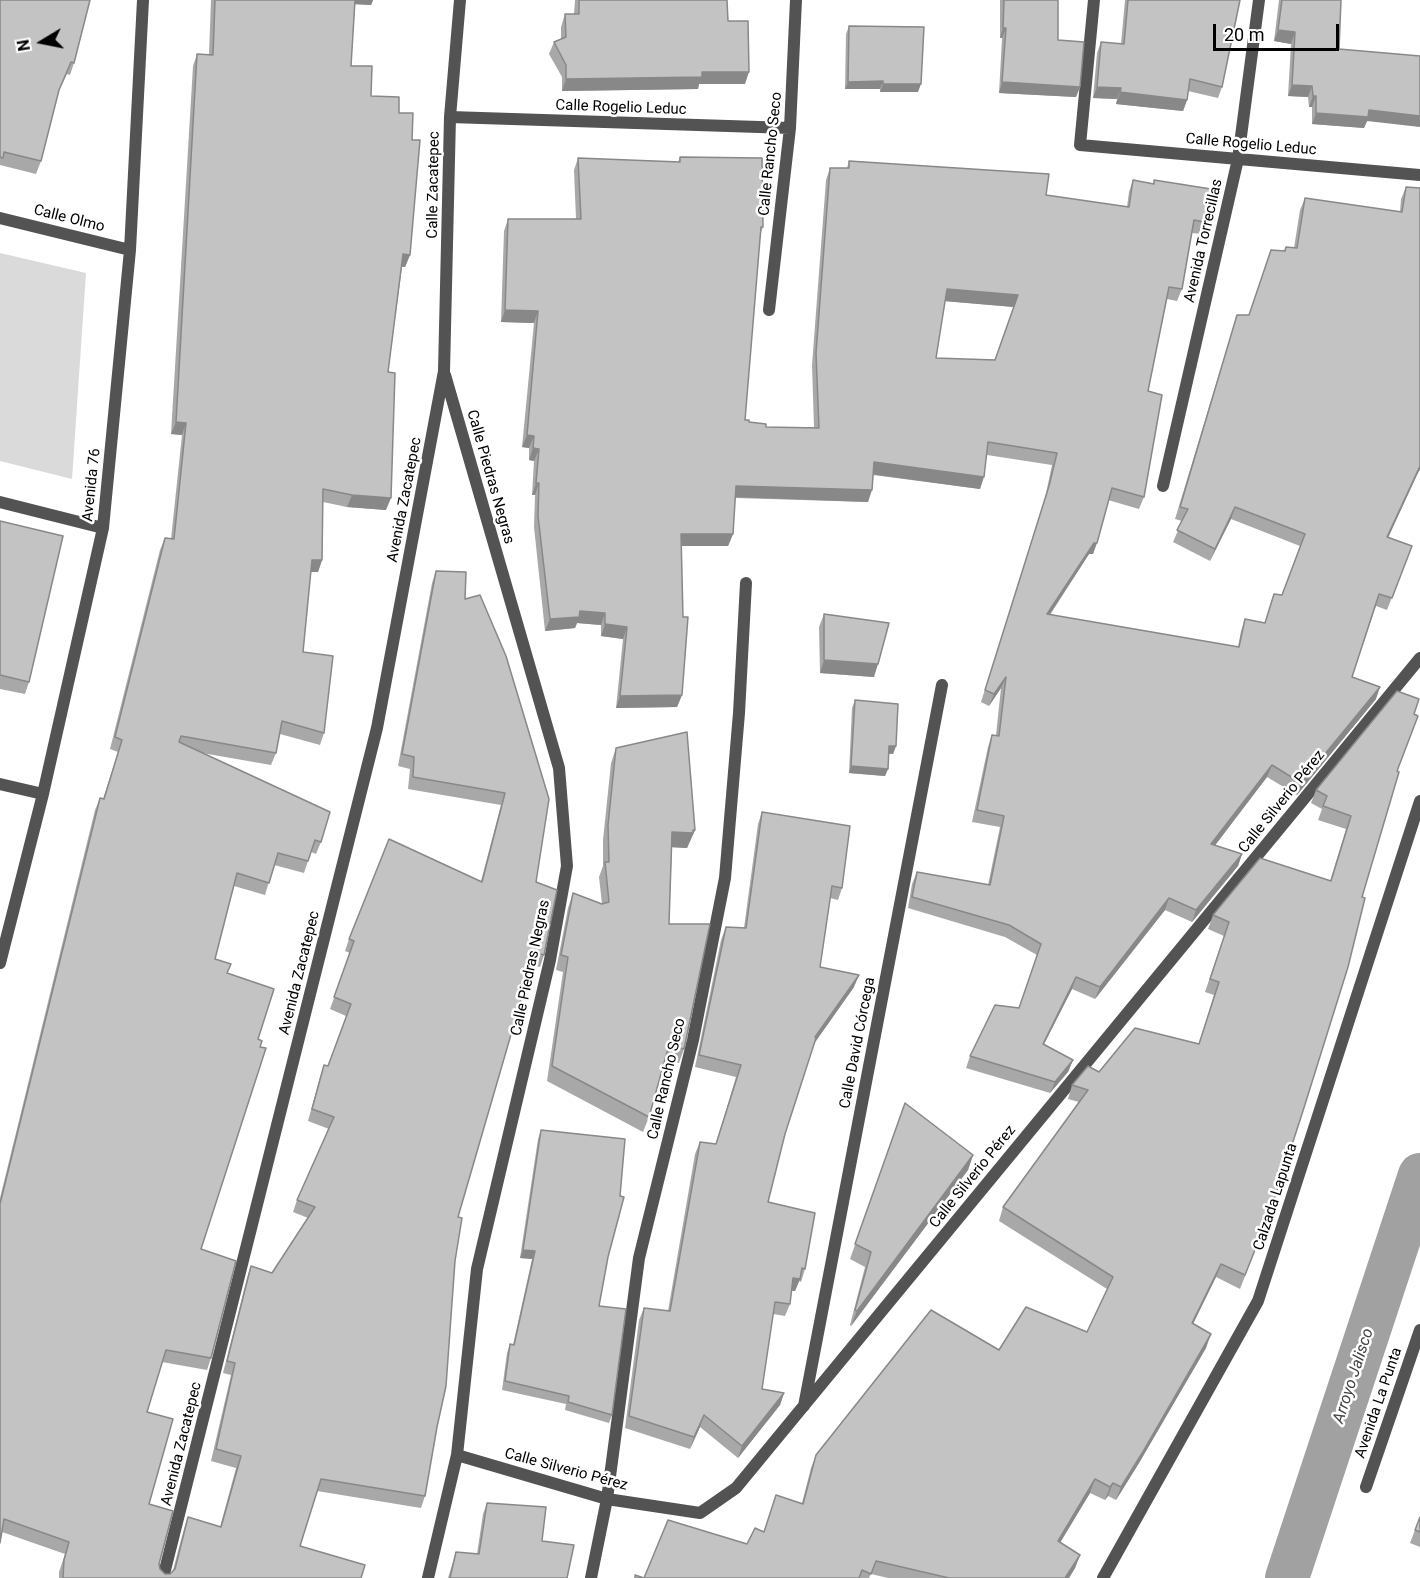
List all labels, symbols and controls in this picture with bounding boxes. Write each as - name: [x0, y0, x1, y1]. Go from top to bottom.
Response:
- north arrow: [12, 12, 72, 72]
- scale bar: [1216, 12, 1342, 50]
- text: 20 m: [1224, 24, 1264, 45]
- text: N: [13, 38, 34, 52]
- street label: Calle Rancho Seco: [756, 91, 786, 217]
- street label: Calle Rogelio Leduc: [555, 97, 687, 119]
- street label: Calle Rogelio Leduc: [1185, 130, 1317, 160]
- street label: Calle Zacatepec: [424, 131, 444, 239]
- street label: Avenida Torrecillas: [1181, 177, 1227, 305]
- street label: Calle Olmo: [32, 201, 106, 237]
- street label: Calle Piedras Negras: [462, 408, 518, 546]
- street label: Avenida Zacatepec: [384, 436, 426, 564]
- street label: Avenida 76: [79, 447, 105, 523]
- street label: Calle Silverio Pérez: [1235, 747, 1329, 857]
- street label: Calle Piedras Negras: [508, 898, 554, 1038]
- street label: Avenida Zacatepec: [276, 909, 324, 1037]
- street label: Calle David Córcega: [836, 976, 880, 1110]
- street label: Calle Rancho Seco: [644, 1016, 690, 1142]
- street label: Calle Silverio Pérez: [926, 1122, 1020, 1232]
- street label: Calzada Lapunta: [1250, 1141, 1302, 1253]
- water label: Arroyo Jalisco: [1330, 1326, 1378, 1426]
- street label: Avenida La Punta: [1352, 1345, 1406, 1461]
- street label: Avenida Zacatepec: [158, 1380, 206, 1508]
- street label: Calle Silverio Pérez: [502, 1445, 630, 1495]

